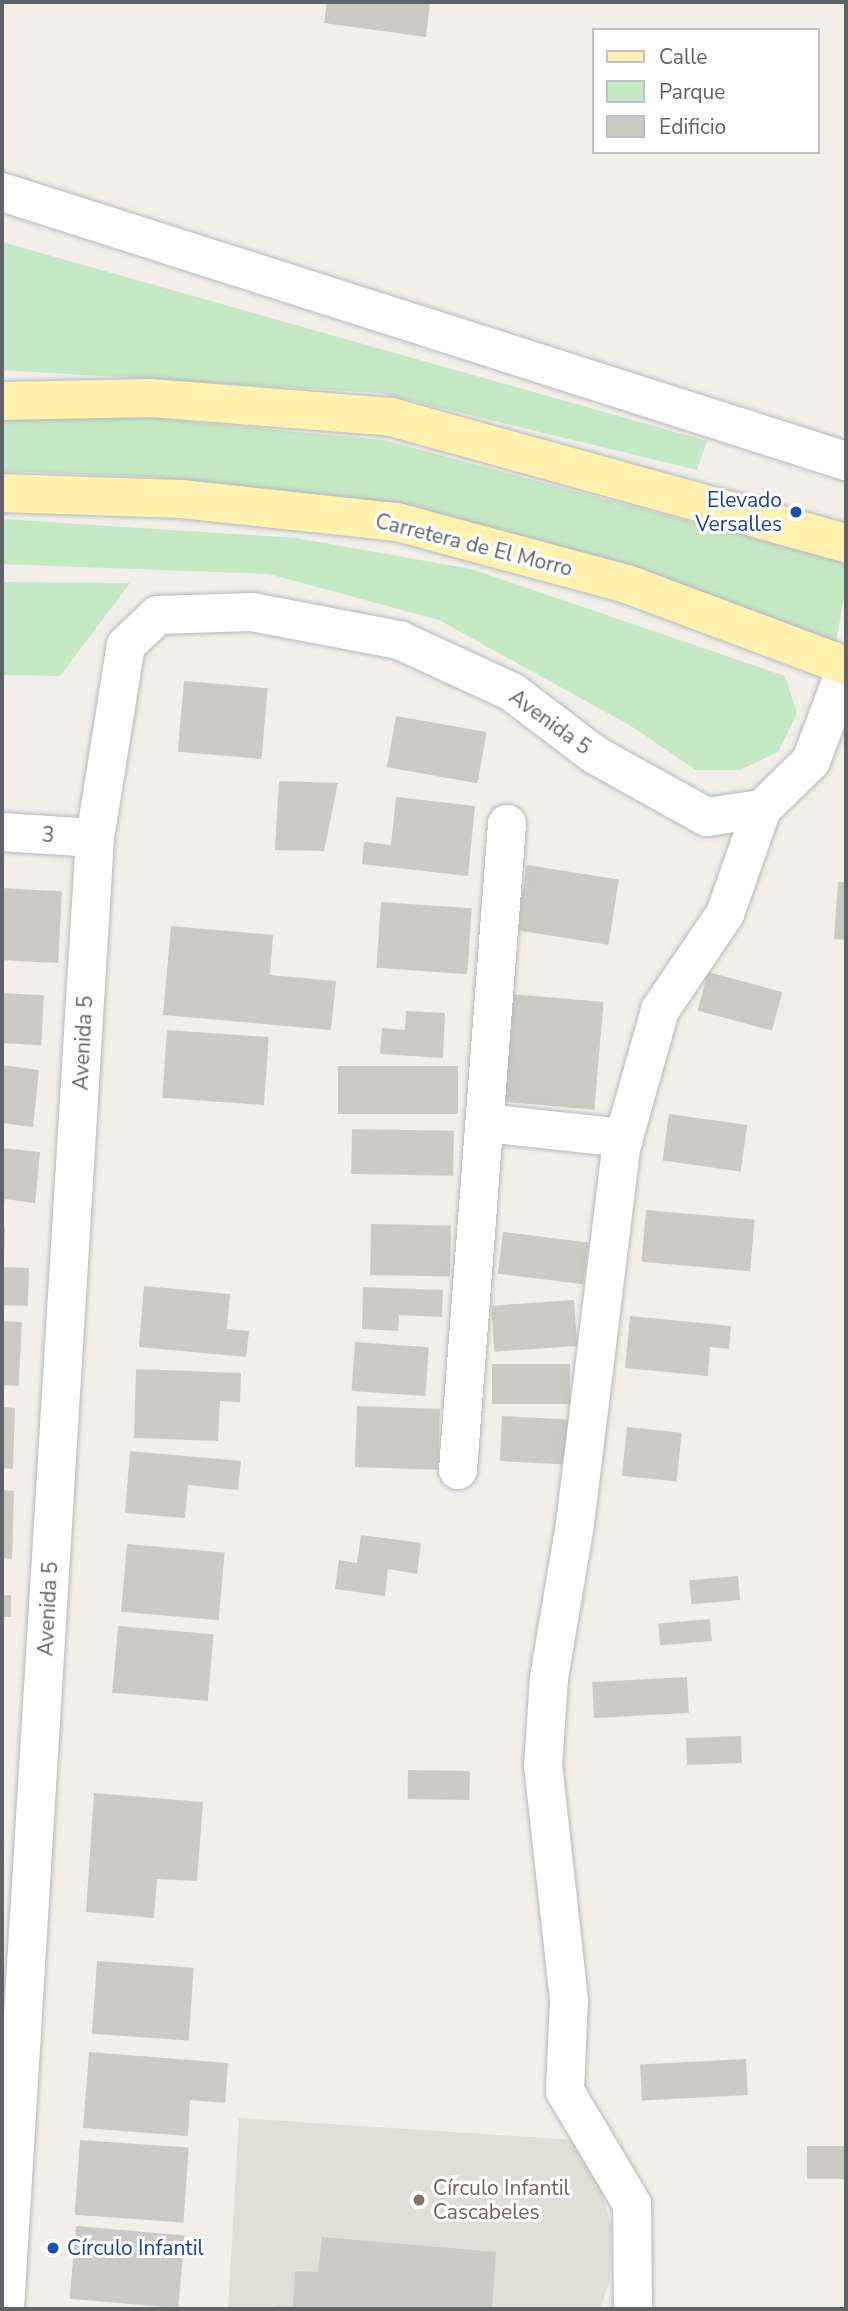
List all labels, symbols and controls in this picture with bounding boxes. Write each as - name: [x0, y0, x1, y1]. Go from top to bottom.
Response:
- legend: [592, 28, 820, 154]
- text: Calle: [659, 43, 707, 71]
- text: Parque: [659, 78, 726, 106]
- text: Edificio: [659, 113, 726, 141]
- place label: Elevado Versalles: [695, 487, 782, 537]
- marker: Elevado Versalles: [788, 504, 804, 520]
- street label: Carretera de El Morro: [373, 508, 575, 582]
- street label: Avenida 5: [504, 684, 596, 760]
- street label: 3: [41, 822, 55, 848]
- street label: Avenida 5: [68, 995, 98, 1091]
- street label: Avenida 5: [33, 1561, 63, 1657]
- place label: Círculo Infantil Cascabeles: [433, 2175, 570, 2225]
- marker: Círculo Infantil Cascabeles: [411, 2192, 427, 2208]
- place label: Círculo Infantil: [67, 2235, 204, 2261]
- marker: Círculo Infantil: [45, 2240, 61, 2256]

